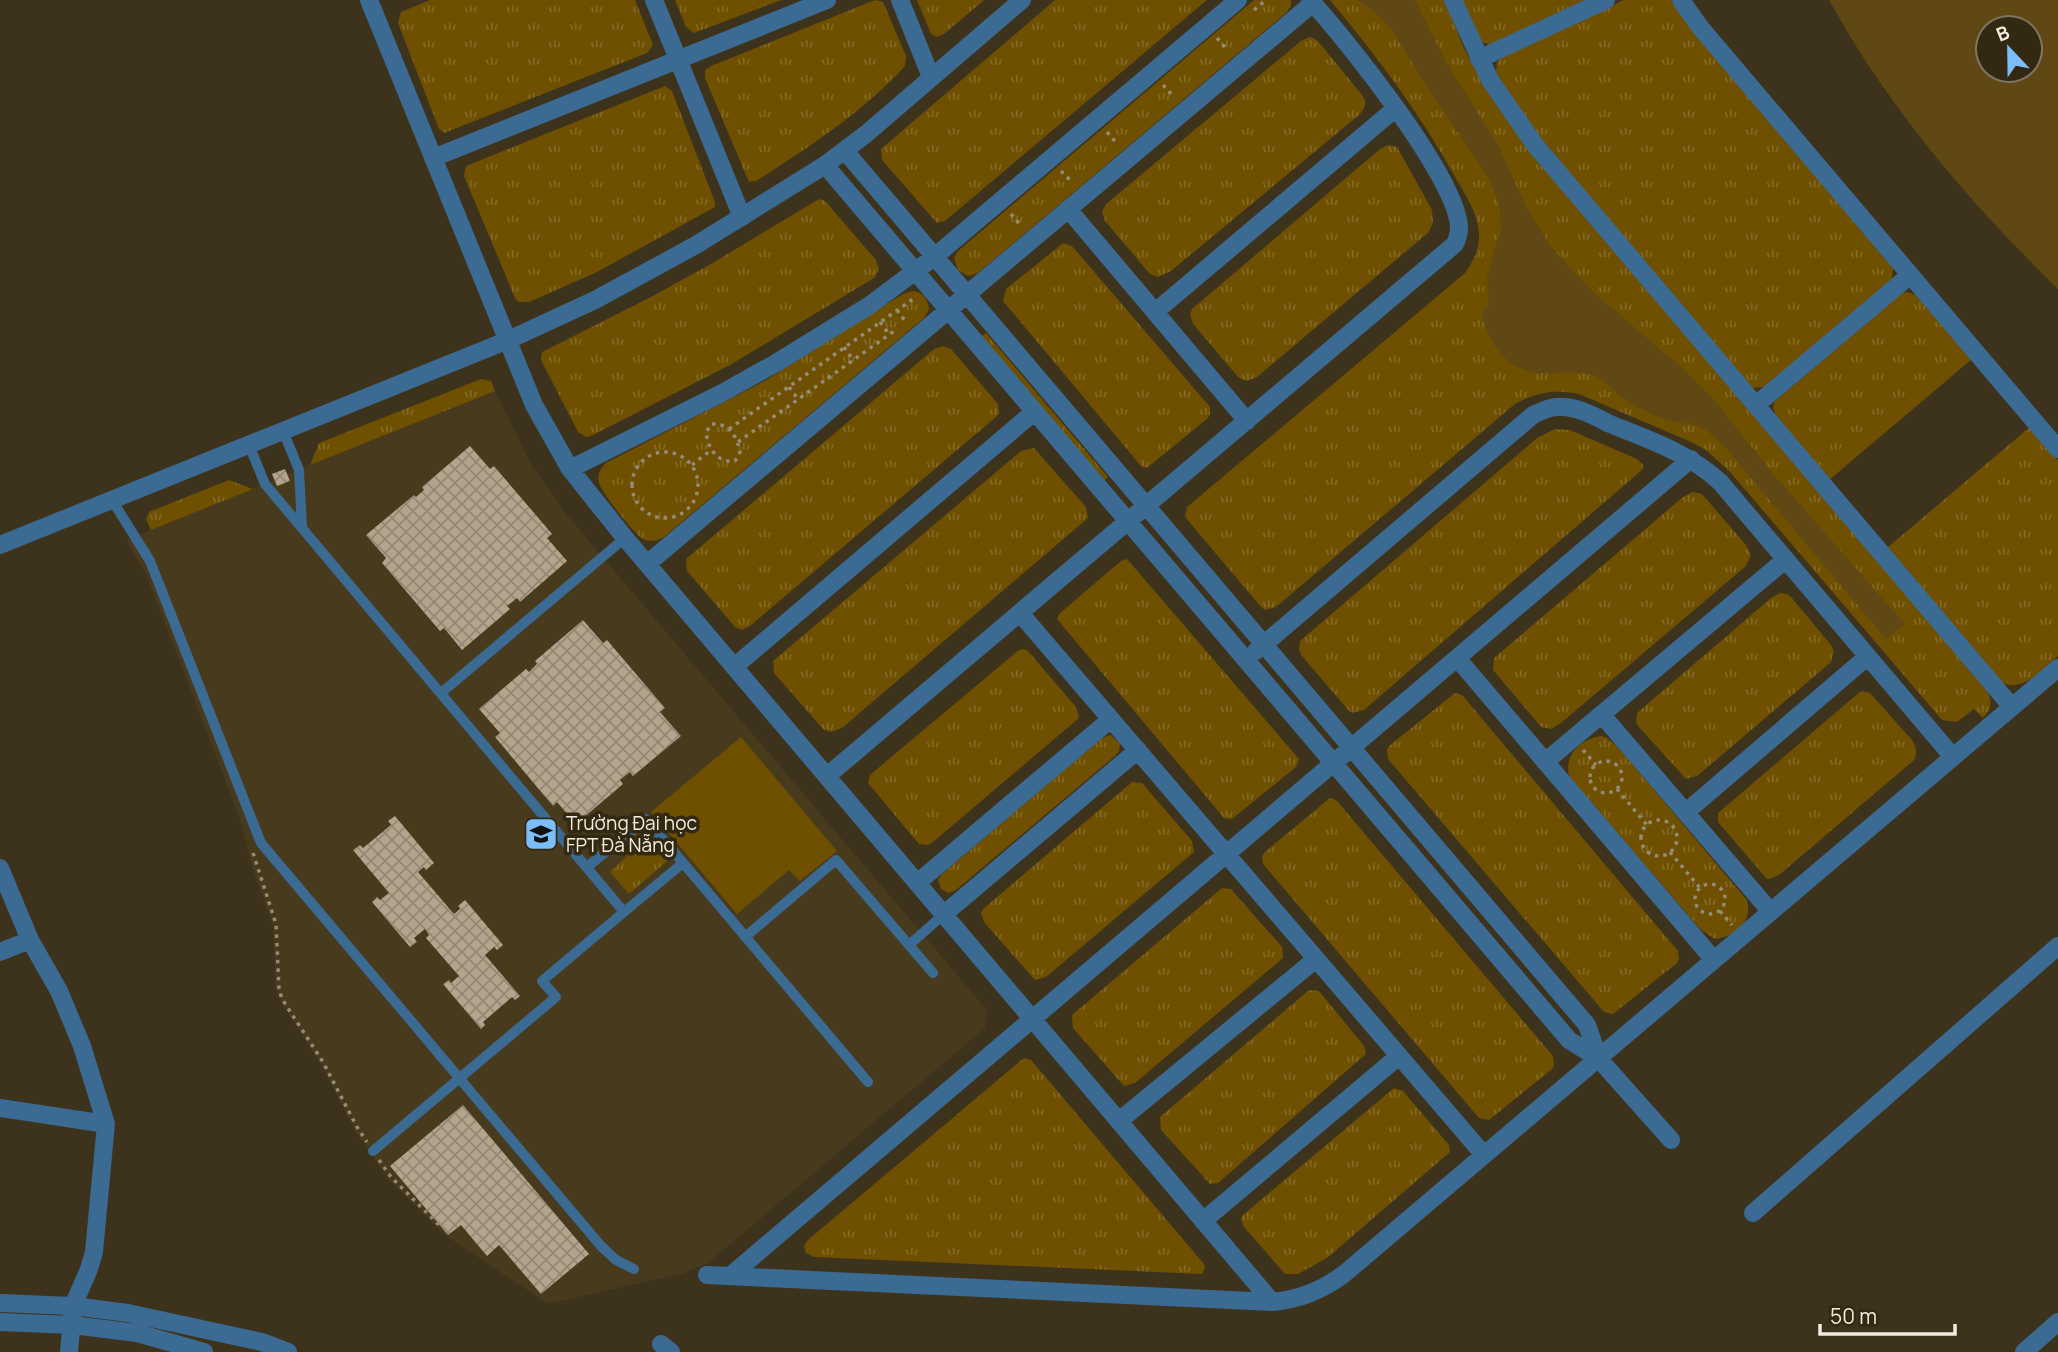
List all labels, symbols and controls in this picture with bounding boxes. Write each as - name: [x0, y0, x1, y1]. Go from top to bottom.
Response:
- north arrow: [1974, 14, 2044, 84]
- text: B: [1992, 19, 2013, 48]
- place label: Trường Đại học FPT Đà Nẵng: [566, 810, 697, 858]
- school or university icon: Trường Đại học FPT Đà Nẵng: [522, 815, 560, 853]
- scale bar: [1820, 1292, 1955, 1336]
- text: 50 m: [1830, 1302, 1877, 1330]

